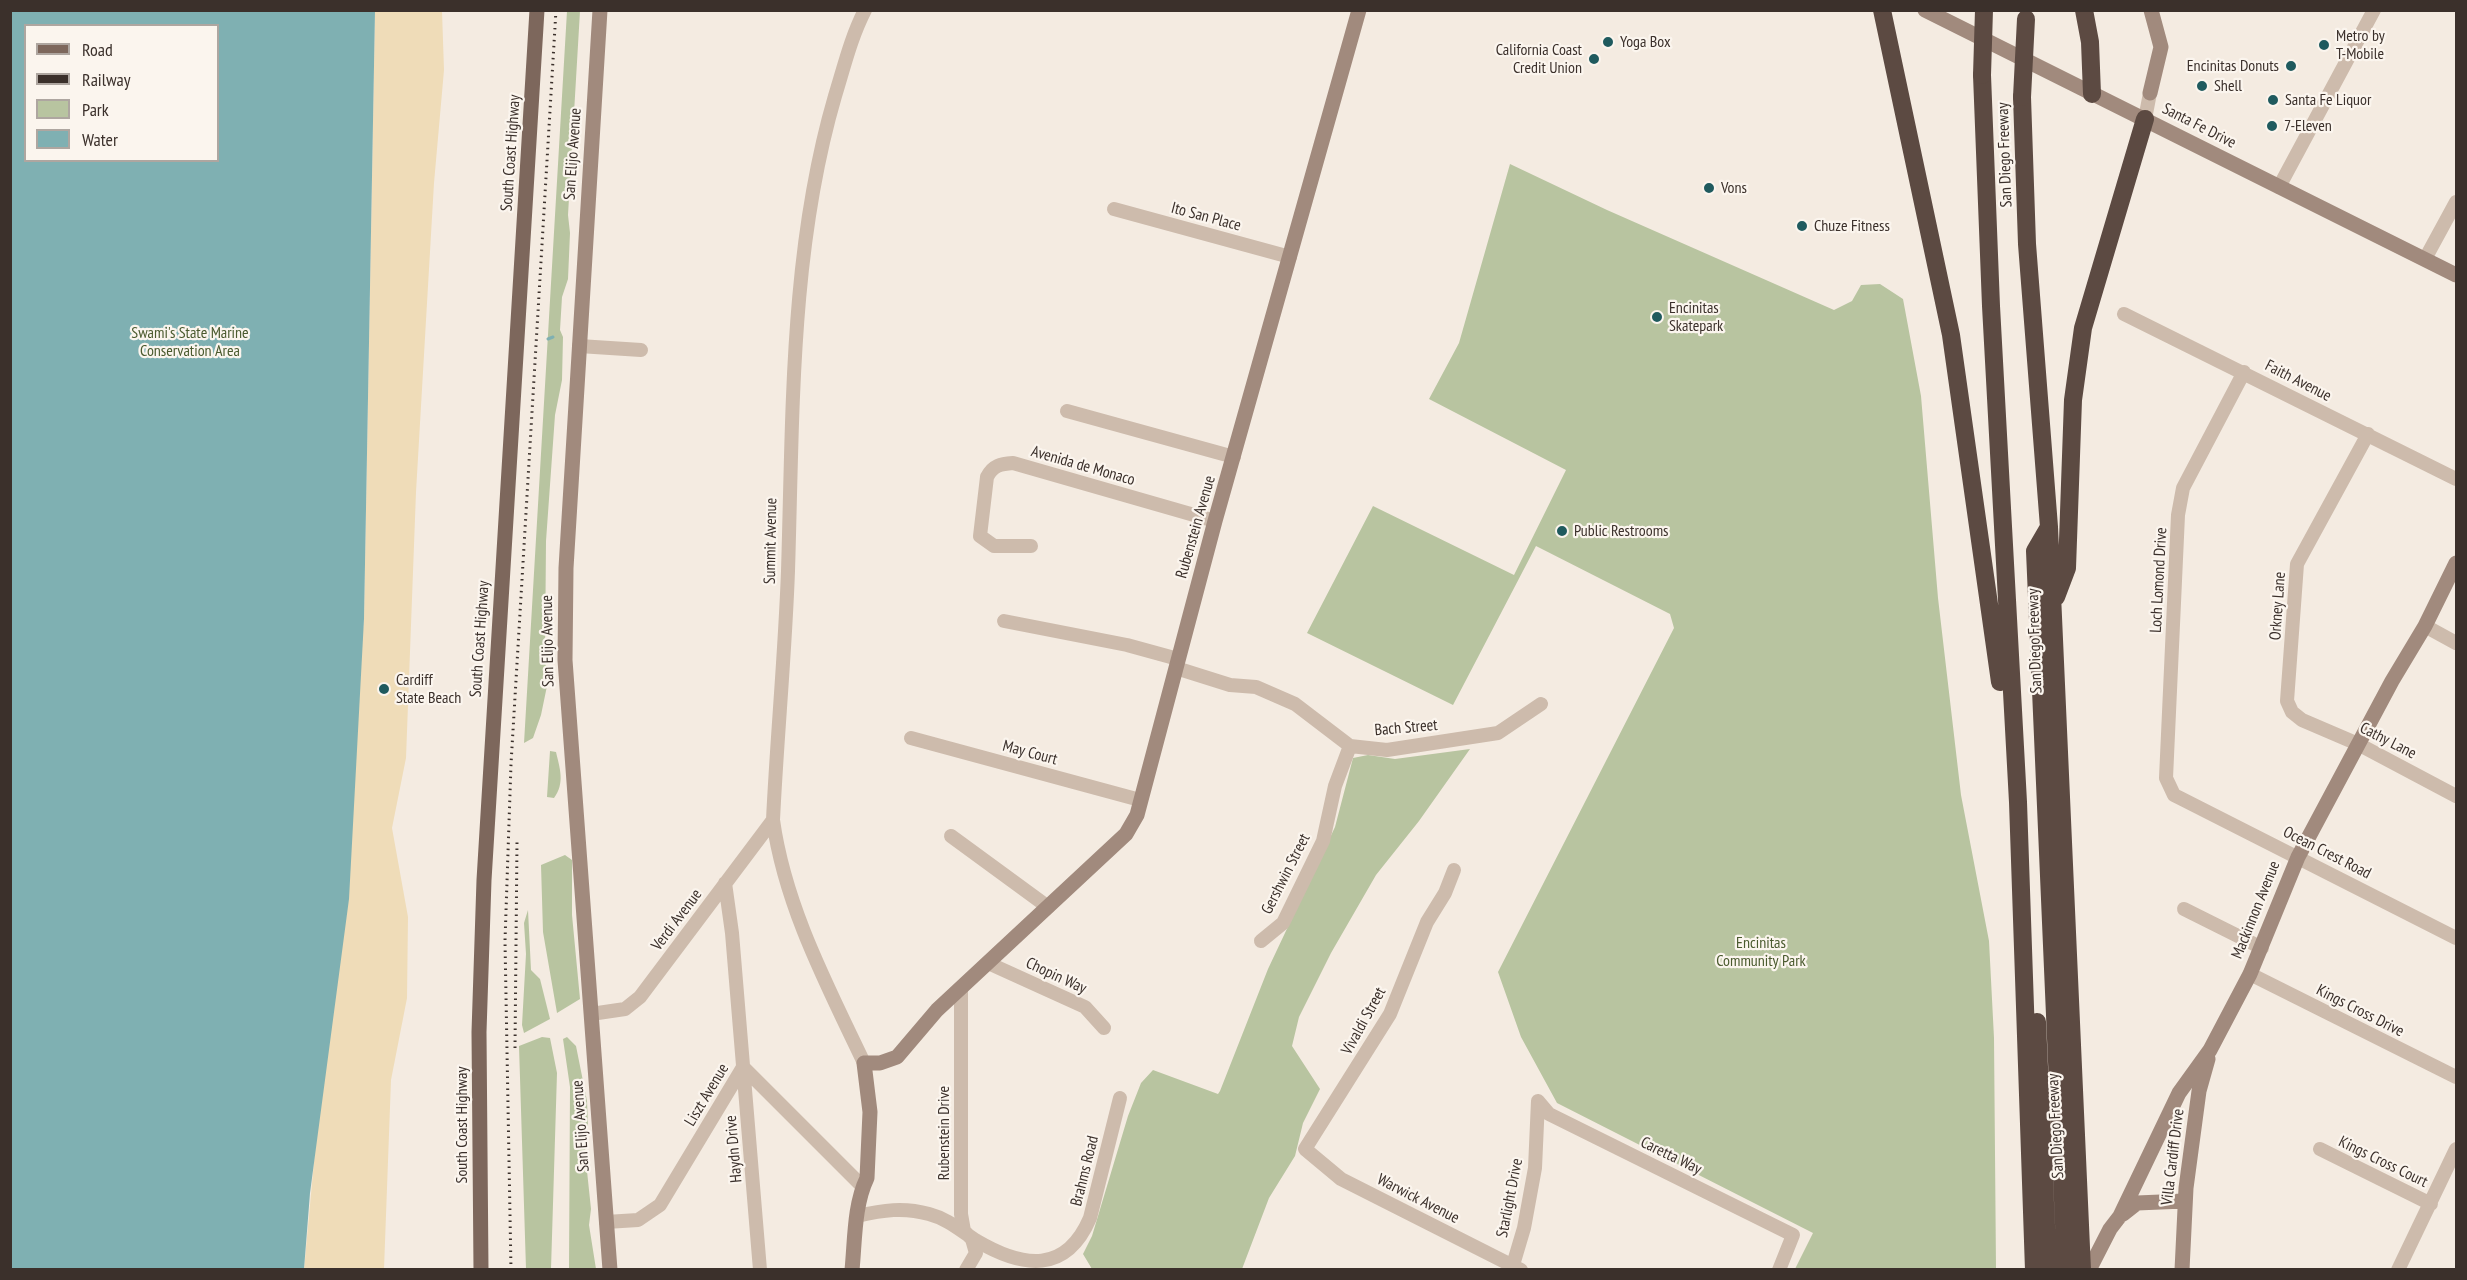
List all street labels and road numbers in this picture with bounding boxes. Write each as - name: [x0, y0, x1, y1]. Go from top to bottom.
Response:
- street label: South Coast Highway: [497, 94, 525, 212]
- street label: Santa Fe Drive: [2159, 99, 2239, 153]
- street label: San Diego Freeway: [1994, 102, 2016, 208]
- street label: San Elijo Avenue: [560, 107, 586, 201]
- street label: Ito San Place: [1169, 198, 1243, 236]
- street label: Faith Avenue: [2262, 356, 2334, 406]
- street label: Avenida de Monaco: [1029, 442, 1137, 490]
- street label: Rubenstein Avenue: [1172, 473, 1220, 581]
- street label: Summit Avenue: [761, 498, 781, 584]
- street label: Loch Lomond Drive: [2147, 527, 2171, 633]
- street label: Orkney Lane: [2266, 571, 2290, 641]
- street label: South Coast Highway: [466, 580, 494, 698]
- street label: San Diego Freeway: [2024, 588, 2046, 694]
- street label: San Elijo Avenue: [538, 595, 558, 687]
- street label: Bach Street: [1374, 716, 1438, 740]
- street label: Cathy Lane: [2357, 719, 2419, 763]
- street label: May Court: [1001, 736, 1059, 770]
- street label: Ocean Crest Road: [2280, 823, 2374, 883]
- street label: Gershwin Street: [1258, 831, 1314, 917]
- street label: Mackinnon Avenue: [2228, 858, 2284, 962]
- street label: Verdi Avenue: [648, 886, 706, 954]
- street label: Chopin Way: [1023, 954, 1089, 998]
- street label: Kings Cross Drive: [2313, 981, 2407, 1041]
- street label: Vivaldi Street: [1338, 984, 1390, 1058]
- street label: Liszt Avenue: [681, 1060, 733, 1130]
- street label: South Coast Highway: [452, 1067, 472, 1183]
- street label: San Diego Freeway: [2044, 1073, 2068, 1179]
- street label: San Elijo Avenue: [568, 1079, 594, 1173]
- street label: Rubenstein Drive: [934, 1086, 954, 1180]
- street label: Villa Cardiff Drive: [2158, 1108, 2188, 1206]
- street label: Haydn Drive: [721, 1115, 747, 1183]
- street label: Kings Cross Court: [2335, 1132, 2431, 1192]
- street label: Caretta Way: [1637, 1133, 1705, 1179]
- street label: Brahms Road: [1067, 1134, 1103, 1208]
- street label: Starlight Drive: [1493, 1157, 1527, 1239]
- street label: Warwick Avenue: [1374, 1170, 1462, 1228]

